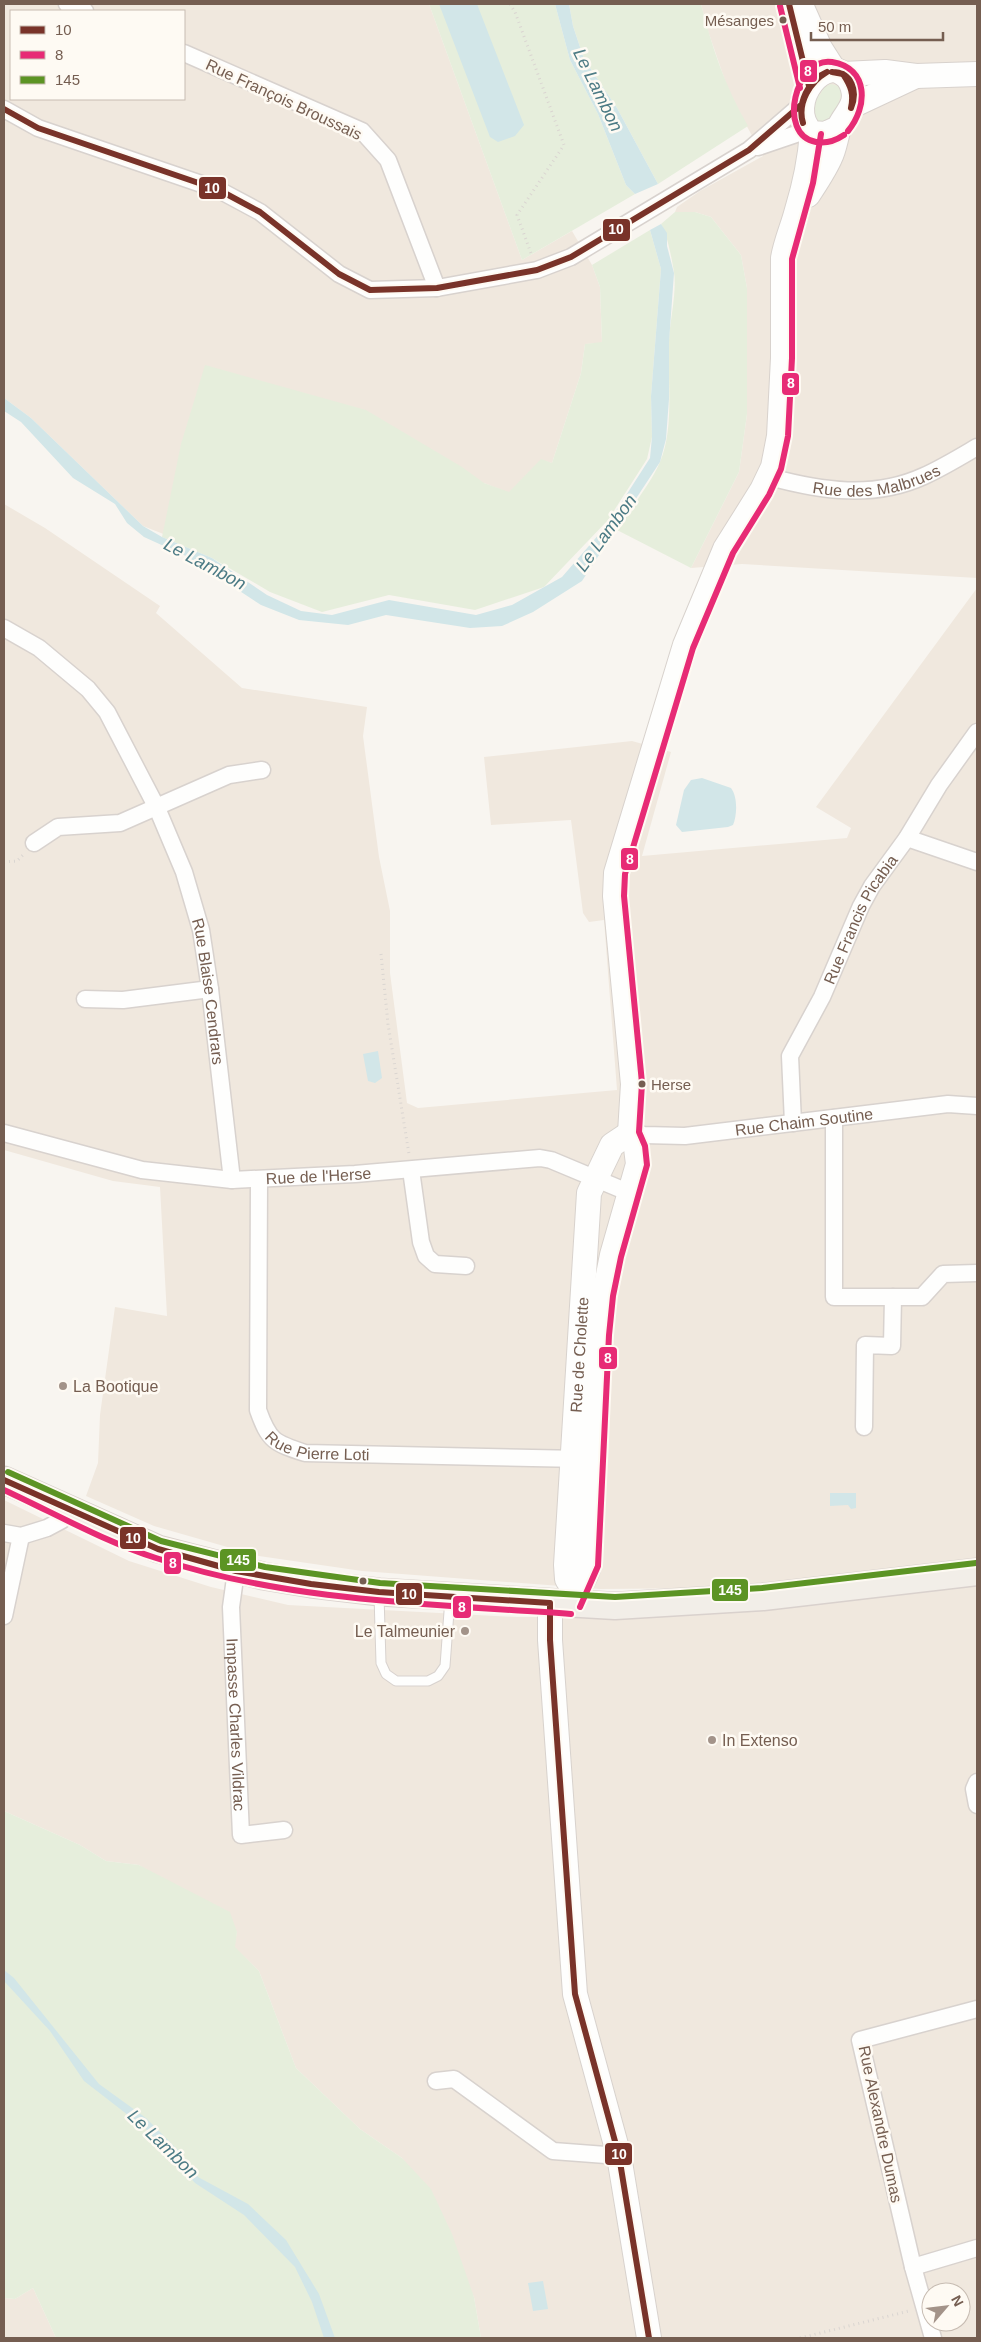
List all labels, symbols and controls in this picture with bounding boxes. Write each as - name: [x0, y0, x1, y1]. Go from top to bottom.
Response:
- legend: [10, 10, 185, 100]
- scale bar: [811, 10, 944, 42]
- place label: Mésanges: [705, 12, 774, 29]
- marker: Mésanges: [778, 15, 788, 25]
- text: 50 m: [818, 18, 851, 35]
- text: 10: [55, 21, 72, 38]
- water label: Le Lambon: [569, 45, 627, 135]
- text: 8: [55, 46, 63, 63]
- street label: Rue François Broussais: [203, 56, 364, 143]
- line badge: 8: [799, 59, 818, 83]
- text: 8: [804, 63, 812, 79]
- text: 145: [55, 71, 80, 88]
- line badge: 10: [198, 176, 227, 200]
- text: 10: [204, 180, 220, 196]
- line badge: 10: [602, 218, 631, 242]
- text: 10: [608, 221, 624, 237]
- line badge: 8: [781, 372, 800, 396]
- text: 8: [787, 375, 795, 391]
- street label: Rue des Malbrues: [812, 462, 943, 500]
- water label: Le Lambon: [571, 491, 641, 575]
- water label: Le Lambon: [161, 534, 249, 594]
- line badge: 8: [620, 847, 639, 871]
- text: 8: [626, 851, 634, 867]
- street label: Rue Francis Picabia: [821, 852, 901, 987]
- street label: Rue Blaise Cendrars: [189, 916, 227, 1066]
- place label: Herse: [651, 1076, 691, 1093]
- marker: Herse: [637, 1079, 647, 1089]
- street label: Rue Chaim Soutine: [734, 1105, 874, 1139]
- street label: Rue de l'Herse: [265, 1165, 372, 1187]
- street label: Rue de Cholette: [567, 1297, 592, 1413]
- line badge: 8: [598, 1346, 618, 1370]
- text: 8: [604, 1350, 612, 1366]
- place label: La Bootique: [73, 1378, 159, 1395]
- marker: La Bootique: [57, 1380, 69, 1392]
- street label: Rue Pierre Loti: [262, 1428, 370, 1463]
- line badge: 10: [119, 1526, 147, 1550]
- text: 10: [125, 1530, 141, 1546]
- line badge: 145: [219, 1548, 257, 1572]
- line badge: 8: [163, 1551, 182, 1575]
- text: 145: [226, 1552, 250, 1568]
- text: 8: [169, 1555, 177, 1571]
- unlabelled marker: [358, 1576, 368, 1586]
- line badge: 145: [711, 1578, 749, 1602]
- line badge: 10: [395, 1582, 423, 1606]
- text: 145: [718, 1582, 742, 1598]
- text: 10: [401, 1586, 417, 1602]
- line badge: 8: [452, 1595, 472, 1619]
- text: 8: [458, 1599, 466, 1615]
- place label: Le Talmeunier: [355, 1623, 456, 1640]
- marker: Le Talmeunier: [459, 1625, 471, 1637]
- street label: Impasse Charles Vildrac: [223, 1638, 248, 1811]
- place label: In Extenso: [722, 1732, 798, 1749]
- marker: In Extenso: [706, 1734, 718, 1746]
- street label: Rue Alexandre Dumas: [856, 2044, 905, 2204]
- water label: Le Lambon: [124, 2106, 202, 2182]
- line badge: 10: [604, 2142, 633, 2166]
- text: 10: [611, 2146, 627, 2162]
- north arrow: [921, 2282, 971, 2332]
- text: N: [948, 2293, 967, 2309]

